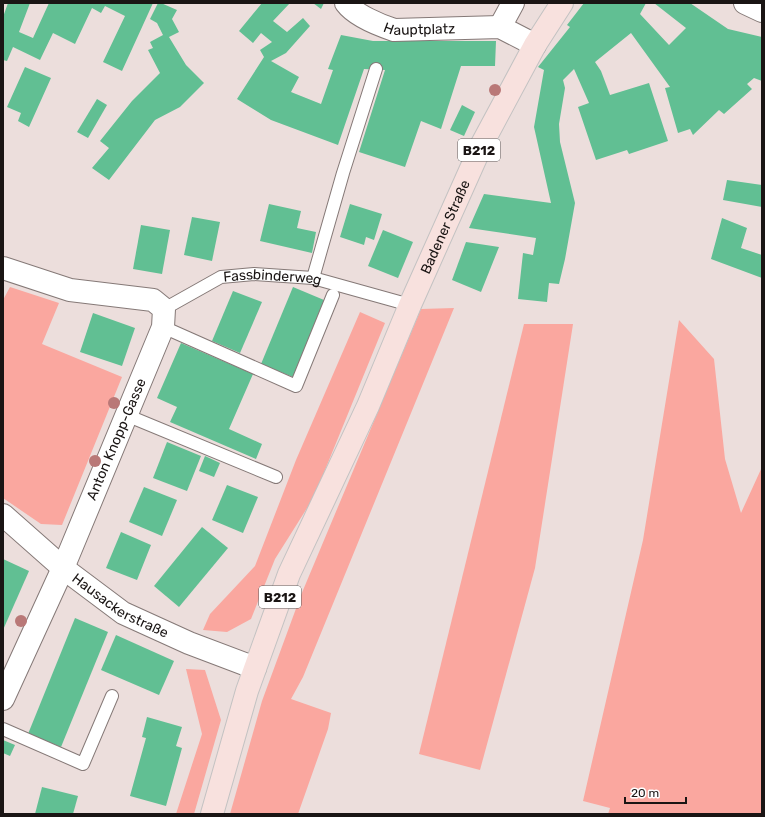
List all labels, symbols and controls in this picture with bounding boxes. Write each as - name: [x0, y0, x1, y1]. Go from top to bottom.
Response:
- street label: Hauptplatz: [381, 19, 456, 39]
- road number: B212: [458, 139, 500, 161]
- street label: Badener Straße: [417, 177, 474, 277]
- street label: Fassbinderweg: [223, 266, 324, 289]
- street label: Anton Knopp-Gasse: [83, 375, 150, 503]
- street label: Hausackerstraße: [69, 570, 171, 642]
- road number: B212: [259, 586, 301, 608]
- scale bar: [625, 779, 686, 805]
- text: 20 m: [631, 786, 659, 800]

